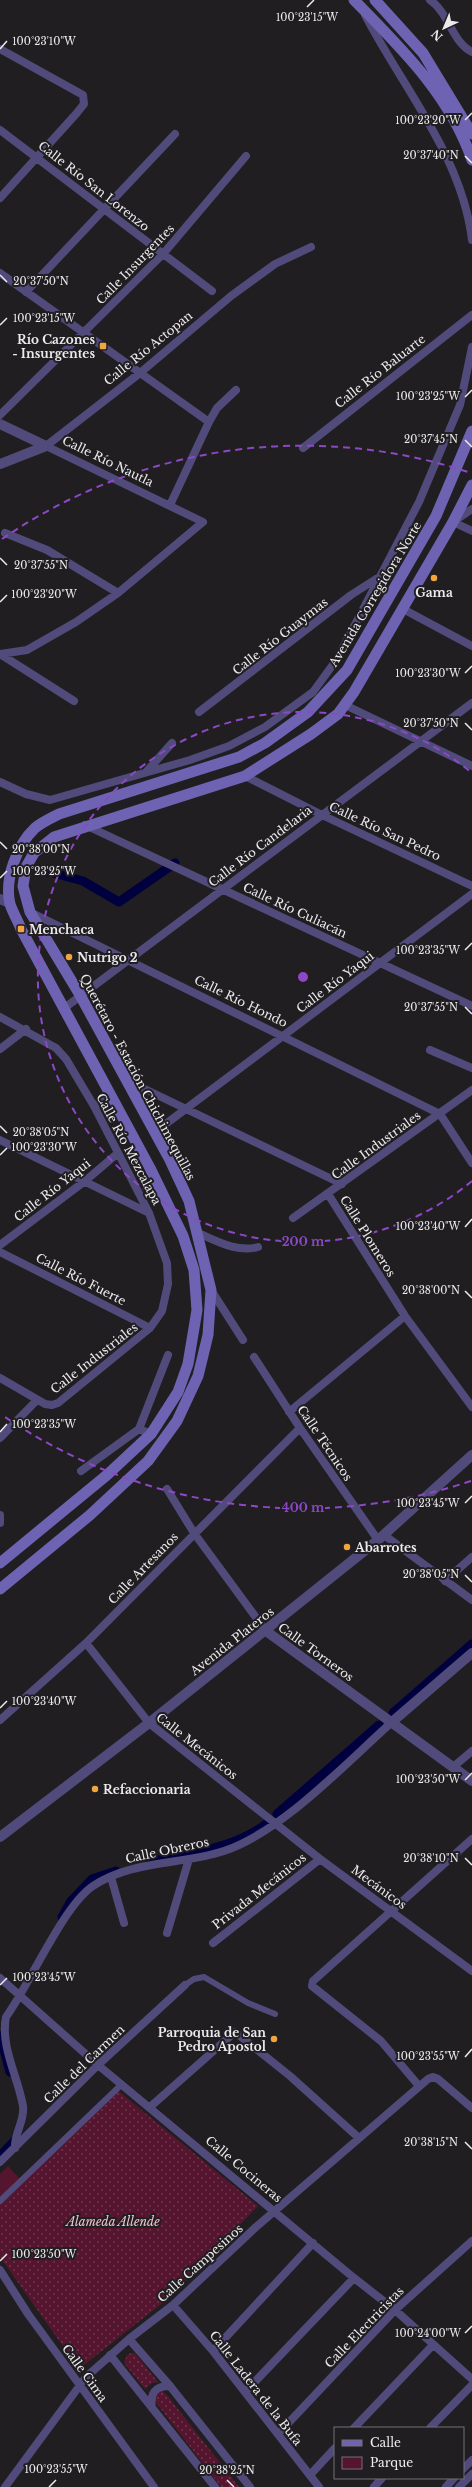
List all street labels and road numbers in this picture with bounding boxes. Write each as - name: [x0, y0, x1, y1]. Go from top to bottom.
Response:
- street label: Calle Río San Lorenzo: [35, 138, 153, 234]
- street label: Calle Insurgentes: [93, 221, 177, 307]
- street label: Calle Río Actopan: [101, 308, 195, 388]
- street label: Calle Río Baluarte: [332, 331, 428, 411]
- street label: Calle Río Nautla: [60, 432, 156, 490]
- street label: Avenida Corregidora Norte: [325, 518, 424, 670]
- street label: Calle Río Guaymas: [229, 594, 331, 678]
- street label: Calle Río San Pedro: [327, 798, 443, 864]
- street label: Calle Río Candelaria: [205, 802, 315, 890]
- street label: Calle Río Culiacán: [241, 879, 349, 941]
- street label: Calle Río Yaqui: [293, 948, 377, 1016]
- street label: Querétaro - Estación Chichimequillas: [77, 971, 199, 1183]
- street label: Calle Río Hondo: [192, 972, 290, 1030]
- street label: Calle Río Mezcalapa: [93, 1091, 165, 1208]
- street label: Calle Industriales: [329, 1108, 423, 1182]
- street label: Calle Río Yaqui: [11, 1155, 93, 1225]
- street label: Calle Plomeros: [337, 1193, 399, 1279]
- street label: Calle Río Fuerte: [33, 1250, 129, 1308]
- street label: Calle Industriales: [47, 1319, 141, 1397]
- street label: Calle Técnicos: [294, 1402, 356, 1484]
- street label: Calle Artesanos: [105, 1529, 181, 1607]
- street label: Avenida Plateros: [186, 1604, 277, 1679]
- street label: Calle Torneros: [275, 1620, 357, 1684]
- street label: Calle Mecánicos: [153, 1710, 241, 1782]
- street label: Calle Obreros: [124, 1834, 210, 1866]
- street label: Privada Mecánicos: [209, 1850, 309, 1932]
- street label: Mecánicos: [348, 1862, 410, 1912]
- street label: Calle del Carmen: [40, 2022, 128, 2106]
- street label: Calle Cocineras: [203, 2133, 285, 2205]
- street label: Calle Campesinos: [154, 2221, 246, 2305]
- street label: Calle Electricistas: [321, 2283, 407, 2371]
- street label: Calle Ladera de la Bufa: [207, 2328, 306, 2449]
- street label: Calle Cima: [59, 2341, 111, 2405]

